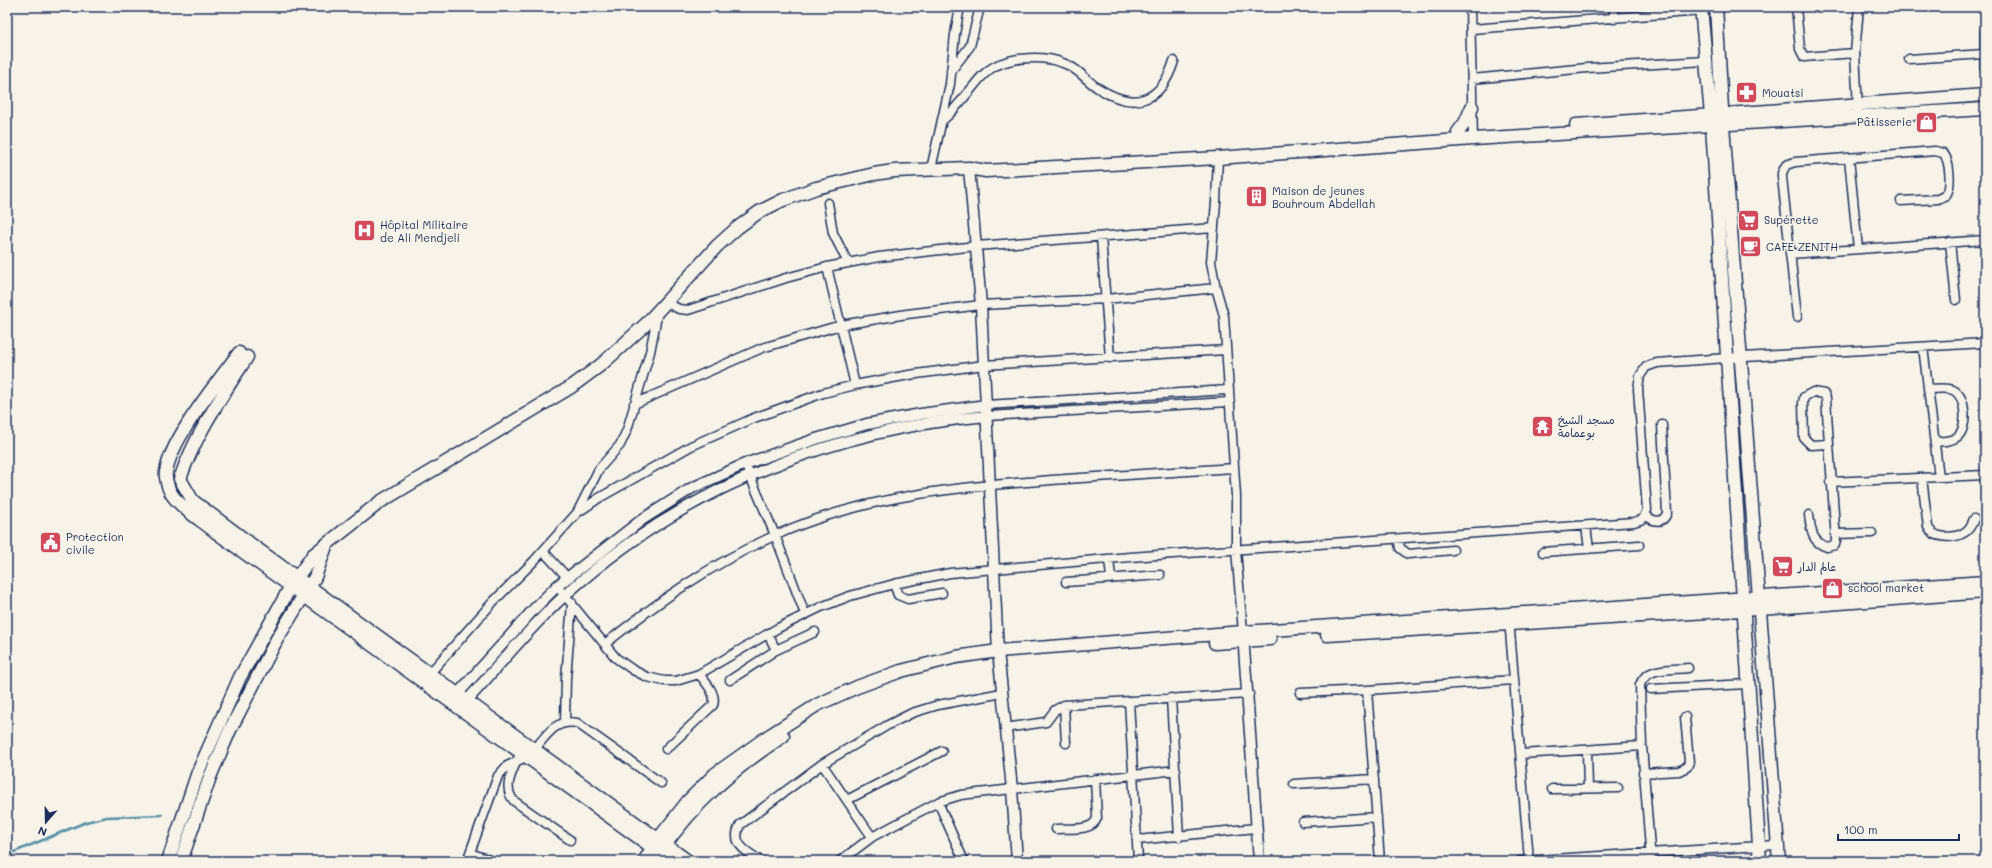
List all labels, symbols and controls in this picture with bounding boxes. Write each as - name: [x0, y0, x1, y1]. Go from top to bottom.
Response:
- pharmacy icon: Mouatsi: [1734, 80, 1760, 106]
- place label: Mouatsi: [1762, 85, 1804, 100]
- shop icon: Pâtisserie: [1914, 109, 1940, 135]
- place label: Pâtisserie: [1857, 114, 1912, 129]
- place label: Maison de jeunes Bouhroum Abdellah: [1272, 183, 1375, 211]
- building icon: Maison de jeunes Bouhroum Abdellah: [1244, 184, 1270, 210]
- supermarket icon: Supérette: [1736, 207, 1762, 233]
- place label: Supérette: [1764, 212, 1819, 227]
- place label: Hôpital Militaire de Ali Mendjeli: [380, 217, 468, 245]
- hospital icon: Hôpital Militaire de Ali Mendjeli: [352, 218, 378, 244]
- cafe icon: CAFE ZENITH: [1738, 234, 1764, 260]
- place label: CAFE ZENITH: [1766, 239, 1838, 254]
- place label: مسجد الشيخ بوعمامة: [1558, 412, 1615, 441]
- temple icon: مسجد الشيخ بوعمامة: [1530, 413, 1556, 439]
- place label: Protection civile: [66, 529, 124, 557]
- public building icon: Protection civile: [37, 530, 63, 556]
- supermarket icon: عالم الدار: [1770, 554, 1796, 580]
- place label: عالم الدار: [1797, 559, 1836, 575]
- shop icon: school market: [1819, 575, 1845, 601]
- place label: school market: [1848, 580, 1924, 595]
- north arrow: [26, 802, 66, 842]
- scale bar: [1838, 816, 1959, 842]
- text: 100 m: [1844, 821, 1878, 837]
- text: N: [36, 823, 49, 840]

